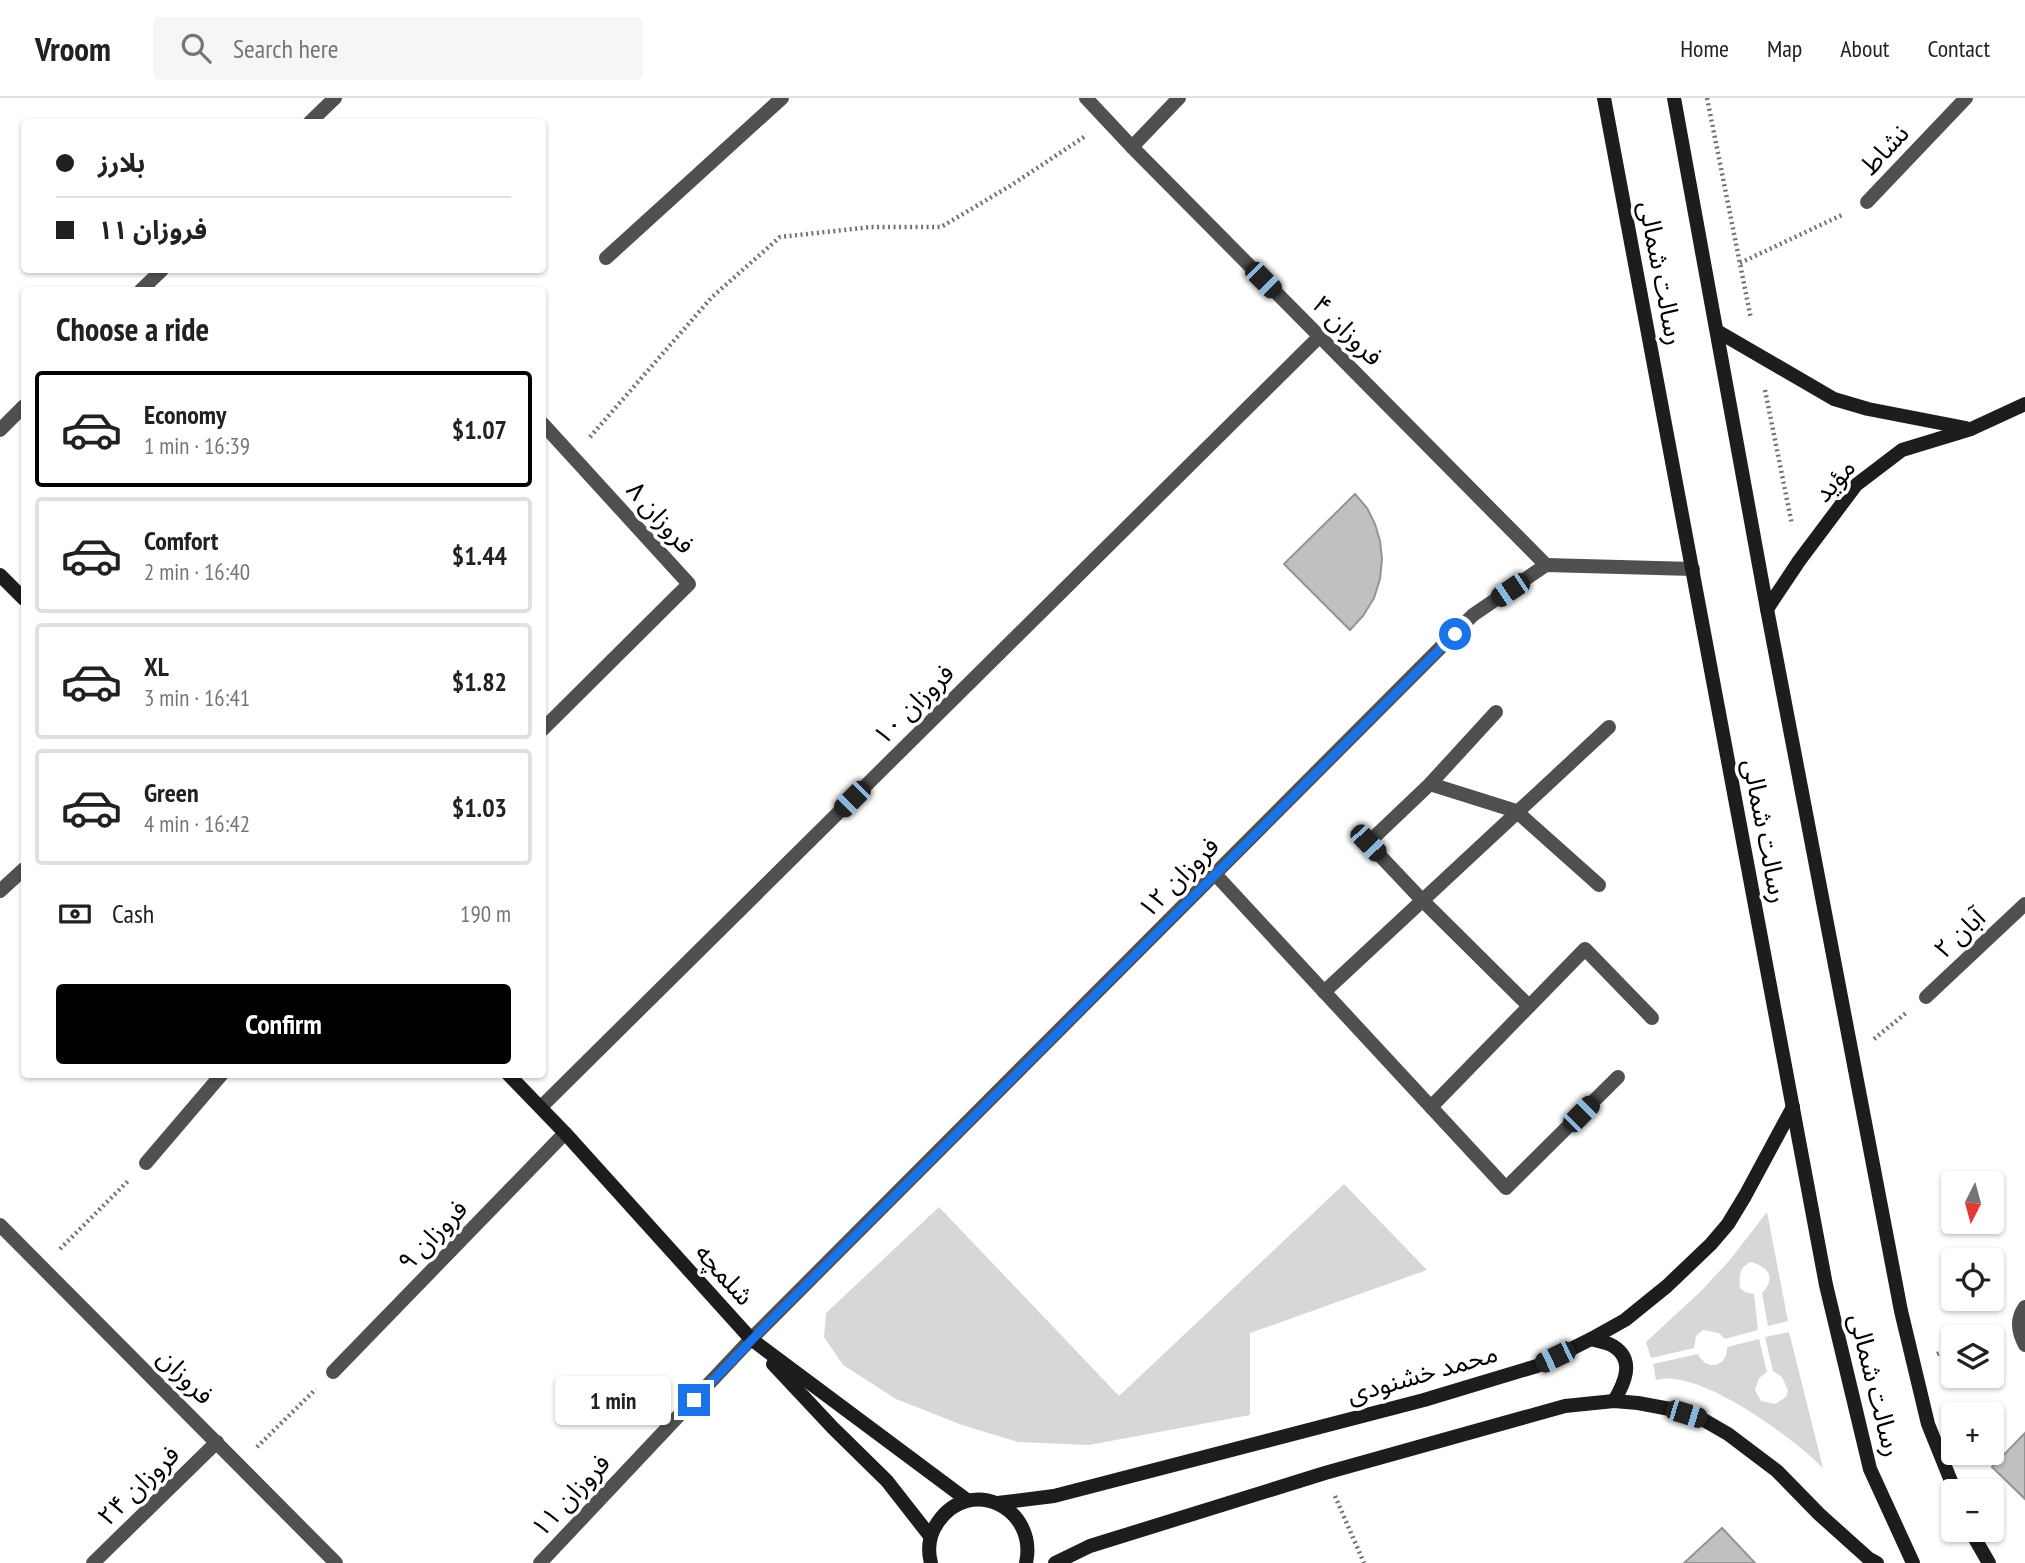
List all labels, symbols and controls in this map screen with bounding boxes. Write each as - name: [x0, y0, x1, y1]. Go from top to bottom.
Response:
- search box: [153, 17, 643, 80]
- text: Vroom: [35, 27, 111, 70]
- icon: search: [177, 29, 215, 67]
- text: Search here: [233, 32, 339, 65]
- text: Home: [1680, 33, 1729, 64]
- text: Map: [1767, 33, 1802, 64]
- text: About: [1840, 33, 1889, 64]
- text: Contact: [1927, 33, 1990, 64]
- street label: نشاط: [1852, 117, 1916, 181]
- text: بلارز: [98, 146, 145, 179]
- street label: رسالت شمالی: [1632, 198, 1692, 348]
- text: فروزان ۱۱: [98, 213, 207, 246]
- car: [1241, 258, 1286, 302]
- street label: فروزان ۴: [1306, 288, 1390, 372]
- text: Choose a ride: [56, 308, 209, 350]
- icon: car: [60, 398, 123, 461]
- text: Economy: [144, 398, 226, 431]
- text: $1.07: [452, 413, 507, 446]
- text: 1 min · 16:39: [144, 431, 250, 460]
- street label: مؤید: [1806, 451, 1862, 509]
- street label: فروزان ۸: [620, 474, 702, 560]
- icon: car: [60, 524, 123, 587]
- text: Comfort: [144, 524, 218, 557]
- text: $1.44: [452, 539, 507, 572]
- text: 2 min · 16:40: [144, 557, 250, 586]
- car: [1487, 570, 1534, 610]
- route start: [1439, 618, 1471, 650]
- icon: car: [60, 650, 123, 713]
- text: XL: [144, 650, 169, 683]
- street label: فروزان ۱۰: [865, 656, 961, 752]
- text: $1.82: [452, 665, 507, 698]
- text: 3 min · 16:41: [144, 683, 250, 712]
- street label: رسالت شمالی: [1736, 756, 1796, 906]
- icon: car: [60, 776, 123, 839]
- text: Green: [144, 776, 199, 809]
- car: [830, 777, 875, 821]
- text: $1.03: [452, 791, 507, 824]
- text: 4 min · 16:42: [144, 809, 250, 838]
- car: [1346, 820, 1391, 866]
- street label: فروزان ۱۲: [1130, 829, 1226, 925]
- icon: cash: [56, 895, 94, 933]
- text: Cash: [112, 897, 154, 930]
- text: 190 m: [460, 899, 511, 928]
- street label: آبان ۲: [1926, 900, 1993, 965]
- button: Confirm: [56, 984, 511, 1064]
- car: [1559, 1092, 1604, 1136]
- north arrow: [1941, 1171, 2004, 1234]
- map controls: [1941, 1171, 2004, 1542]
- street label: فروزان ۹: [390, 1192, 474, 1278]
- street label: شلمچه: [688, 1236, 761, 1313]
- button: locate: [1941, 1248, 2004, 1311]
- street label: رسالت شمالی: [1842, 1310, 1910, 1460]
- button: layers: [1941, 1325, 2004, 1388]
- street label: محمد خشنودی: [1343, 1336, 1501, 1410]
- car: [1532, 1338, 1579, 1376]
- street label: فروزان: [151, 1341, 221, 1411]
- callout: 1 min: [554, 1376, 670, 1424]
- route end: [678, 1384, 710, 1416]
- text: 1 min: [590, 1386, 636, 1415]
- car: [1663, 1398, 1710, 1430]
- button: +: [1941, 1402, 2004, 1465]
- street label: فروزان ۲۴: [90, 1438, 186, 1532]
- street label: فروزان ۱۱: [523, 1447, 617, 1543]
- button: −: [1941, 1479, 2004, 1542]

